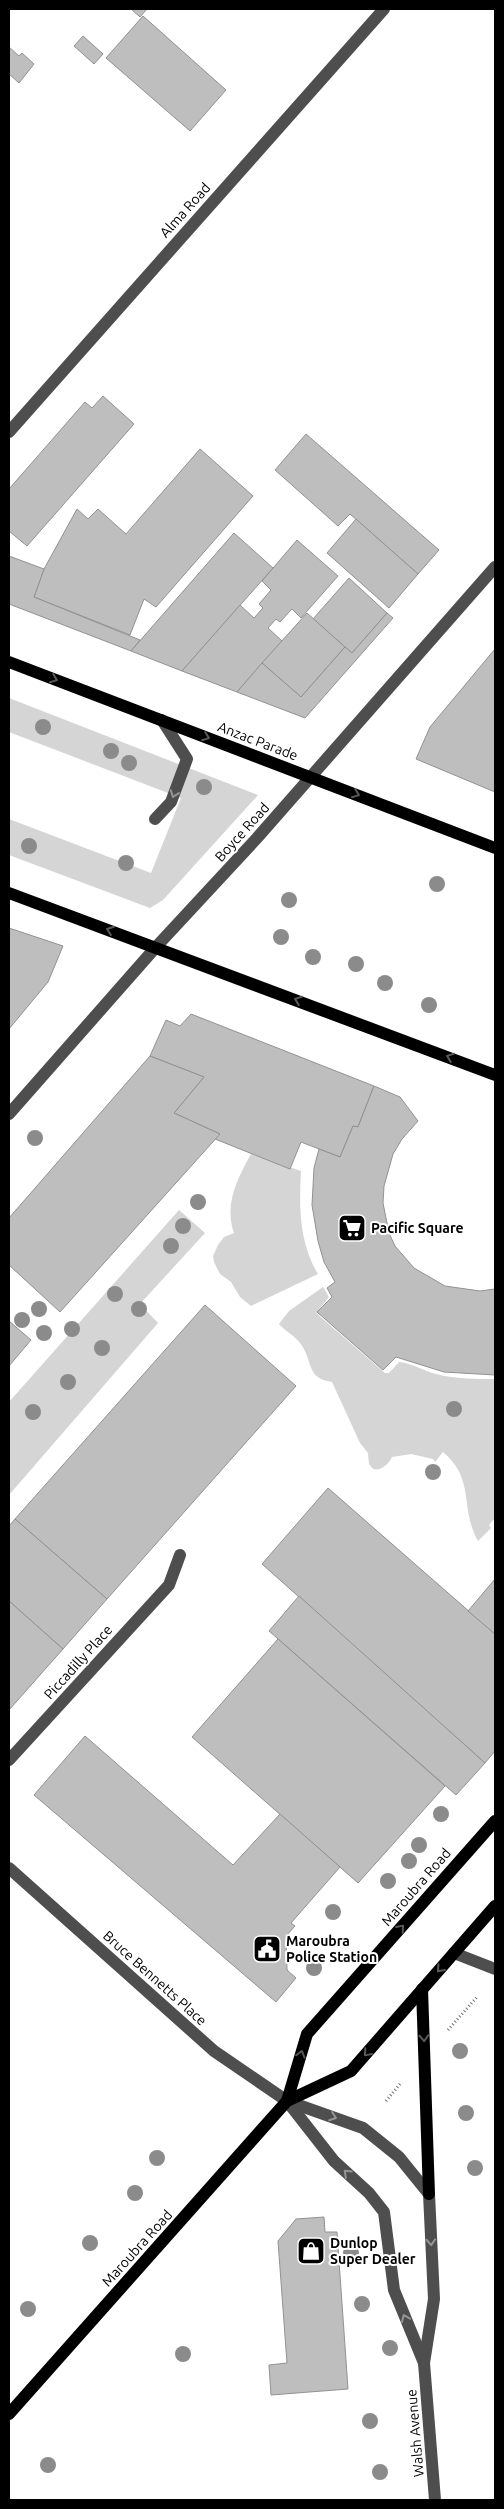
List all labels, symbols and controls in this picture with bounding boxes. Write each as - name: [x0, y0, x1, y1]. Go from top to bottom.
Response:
- street label: Alma Road: [156, 180, 214, 240]
- one-way arrow: [50, 673, 58, 683]
- street label: Anzac Parade: [216, 718, 300, 764]
- one-way arrow: [201, 731, 210, 741]
- one-way arrow: [351, 788, 360, 799]
- one-way arrow: [170, 789, 180, 798]
- street label: Boyce Road: [211, 799, 273, 865]
- one-way arrow: [106, 926, 115, 936]
- one-way arrow: [294, 996, 303, 1006]
- one-way arrow: [446, 1053, 454, 1063]
- supermarket icon: Pacific Square: [337, 1213, 367, 1243]
- place label: Pacific Square: [371, 1220, 464, 1236]
- street label: Piccadilly Place: [41, 1622, 115, 1702]
- street label: Maroubra Road: [378, 1845, 454, 1929]
- one-way arrow: [395, 1924, 404, 1933]
- street label: Bruce Bennetts Place: [100, 1927, 210, 2029]
- place label: Maroubra Police Station: [286, 1933, 377, 1965]
- public building icon: Maroubra Police Station: [252, 1934, 282, 1964]
- one-way arrow: [437, 1964, 446, 1973]
- one-way arrow: [419, 2034, 430, 2042]
- one-way arrow: [365, 2047, 373, 2056]
- one-way arrow: [295, 2050, 305, 2058]
- one-way arrow: [329, 2111, 337, 2121]
- one-way arrow: [344, 2169, 353, 2178]
- street label: Maroubra Road: [99, 2207, 175, 2289]
- place label: Dunlop Super Dealer: [330, 2235, 416, 2267]
- shop icon: Dunlop Super Dealer: [296, 2236, 326, 2266]
- one-way arrow: [426, 2239, 437, 2247]
- one-way arrow: [401, 2314, 412, 2323]
- street label: Walsh Avenue: [403, 2388, 427, 2478]

